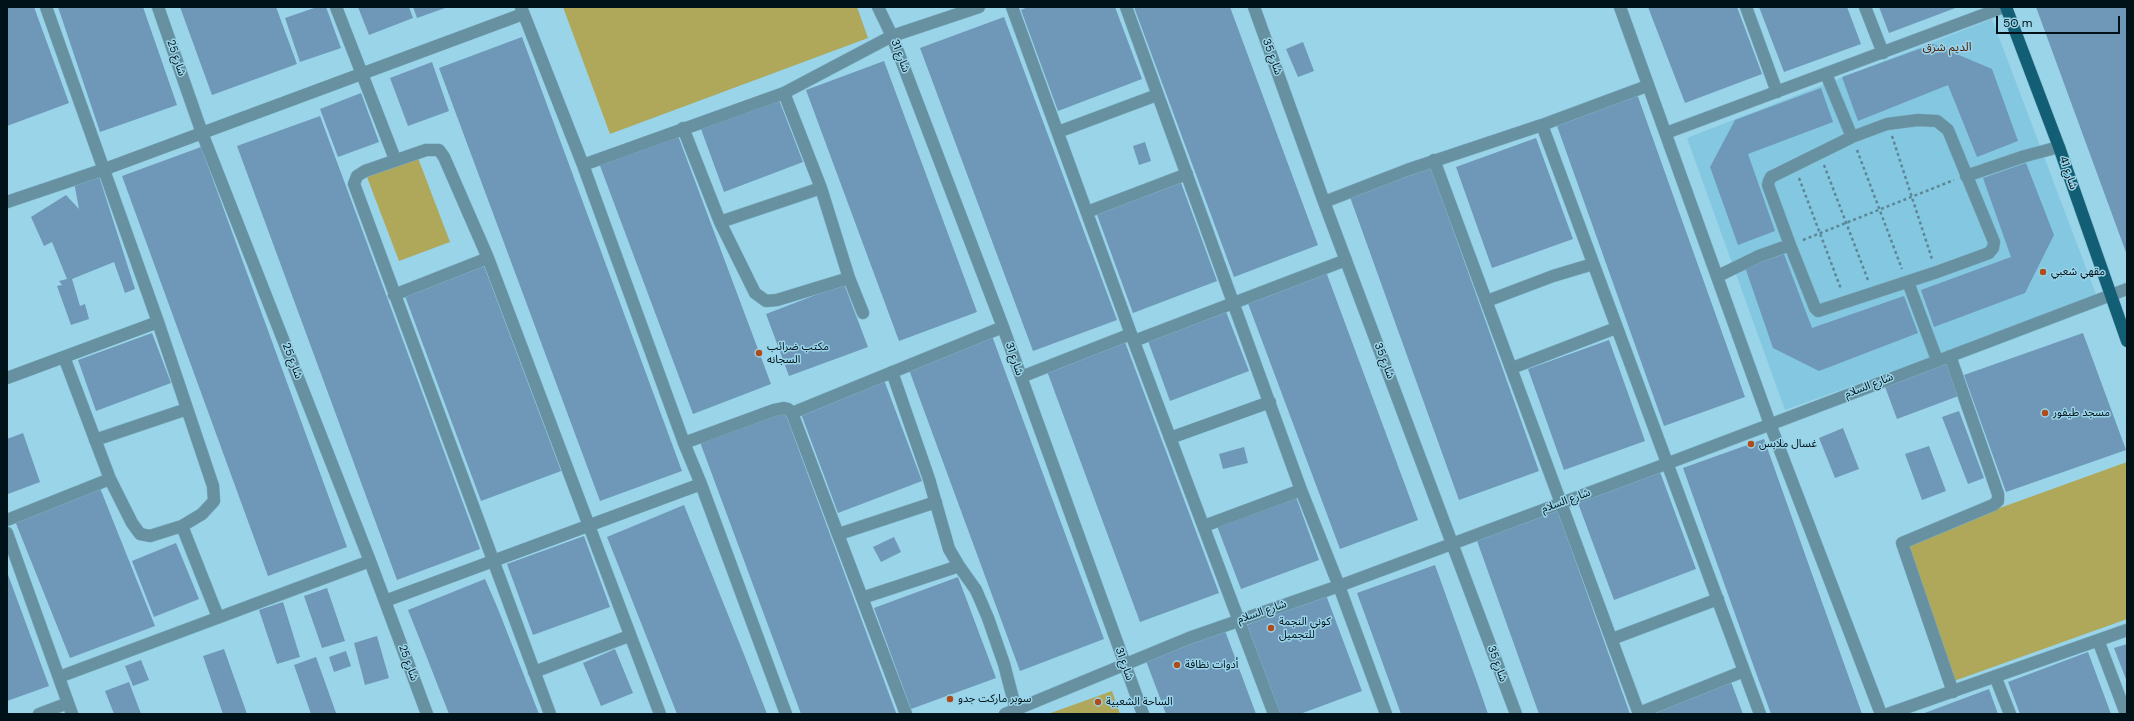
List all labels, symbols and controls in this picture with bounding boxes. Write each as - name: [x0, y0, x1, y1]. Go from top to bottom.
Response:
- scale bar: [1998, 8, 2122, 34]
- text: 50 m: [2003, 15, 2032, 31]
- street label: شارع 35: [1259, 37, 1285, 77]
- street label: شارع 25: [164, 38, 188, 78]
- street label: شارع 31: [888, 38, 912, 74]
- district label: الديم شرق: [1923, 41, 1971, 55]
- street label: شارع 41: [2056, 155, 2080, 191]
- place label: مقهي شعبي: [2051, 265, 2105, 279]
- marker: مقهي شعبي: [2038, 267, 2048, 277]
- place label: مكتب ضرائب السجانه: [767, 340, 829, 366]
- street label: شارع 25: [279, 341, 305, 381]
- street label: شارع 31: [1002, 341, 1026, 377]
- street label: شارع 35: [1371, 341, 1397, 381]
- marker: مكتب ضرائب السجانه: [754, 348, 764, 358]
- street label: شارع السلام: [1843, 371, 1895, 401]
- place label: مسجد طيفور: [2053, 406, 2110, 420]
- marker: مسجد طيفور: [2040, 408, 2050, 418]
- place label: غسال ملابس: [1759, 437, 1817, 451]
- marker: غسال ملابس: [1746, 439, 1756, 449]
- street label: شارع السلام: [1540, 486, 1592, 516]
- street label: شارع السلام: [1236, 597, 1288, 627]
- place label: كوني النجمة للتجميل: [1279, 615, 1331, 641]
- marker: كوني النجمة للتجميل: [1266, 623, 1276, 633]
- street label: شارع 25: [395, 643, 421, 683]
- street label: شارع 35: [1484, 644, 1510, 684]
- street label: شارع 31: [1112, 646, 1136, 682]
- place label: أدوات نظافة: [1185, 658, 1238, 672]
- marker: أدوات نظافة: [1172, 660, 1182, 670]
- place label: سوبر ماركت جدو: [958, 692, 1031, 706]
- marker: سوبر ماركت جدو: [945, 694, 955, 704]
- place label: الساحة الشعبية: [1106, 695, 1173, 709]
- marker: الساحة الشعبية: [1093, 697, 1103, 707]

